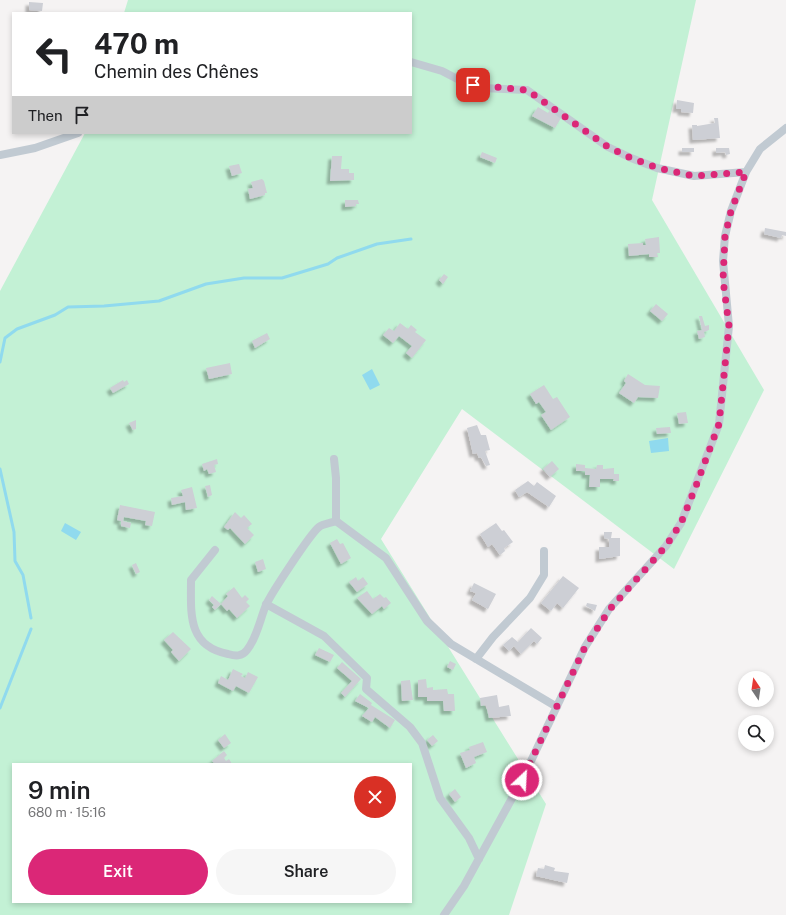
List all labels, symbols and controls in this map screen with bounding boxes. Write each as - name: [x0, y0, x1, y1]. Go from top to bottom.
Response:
- text: 470 m: [94, 27, 179, 60]
- icon: left: [28, 28, 80, 80]
- text: Chemin des Chênes: [94, 61, 259, 82]
- pin: [456, 68, 490, 102]
- icon: arrive: [462, 74, 484, 96]
- icon: arrive: [71, 104, 93, 126]
- text: Then: [28, 107, 63, 124]
- north arrow: [738, 671, 774, 707]
- map controls: [738, 671, 774, 751]
- button: search: [738, 715, 774, 751]
- position arrow: [501, 759, 543, 801]
- text: 9 min: [28, 776, 91, 804]
- button: close: [354, 776, 396, 818]
- text: 680 m · 15:16: [28, 805, 106, 820]
- button: Exit: [28, 849, 208, 895]
- button: Share: [216, 849, 396, 895]

